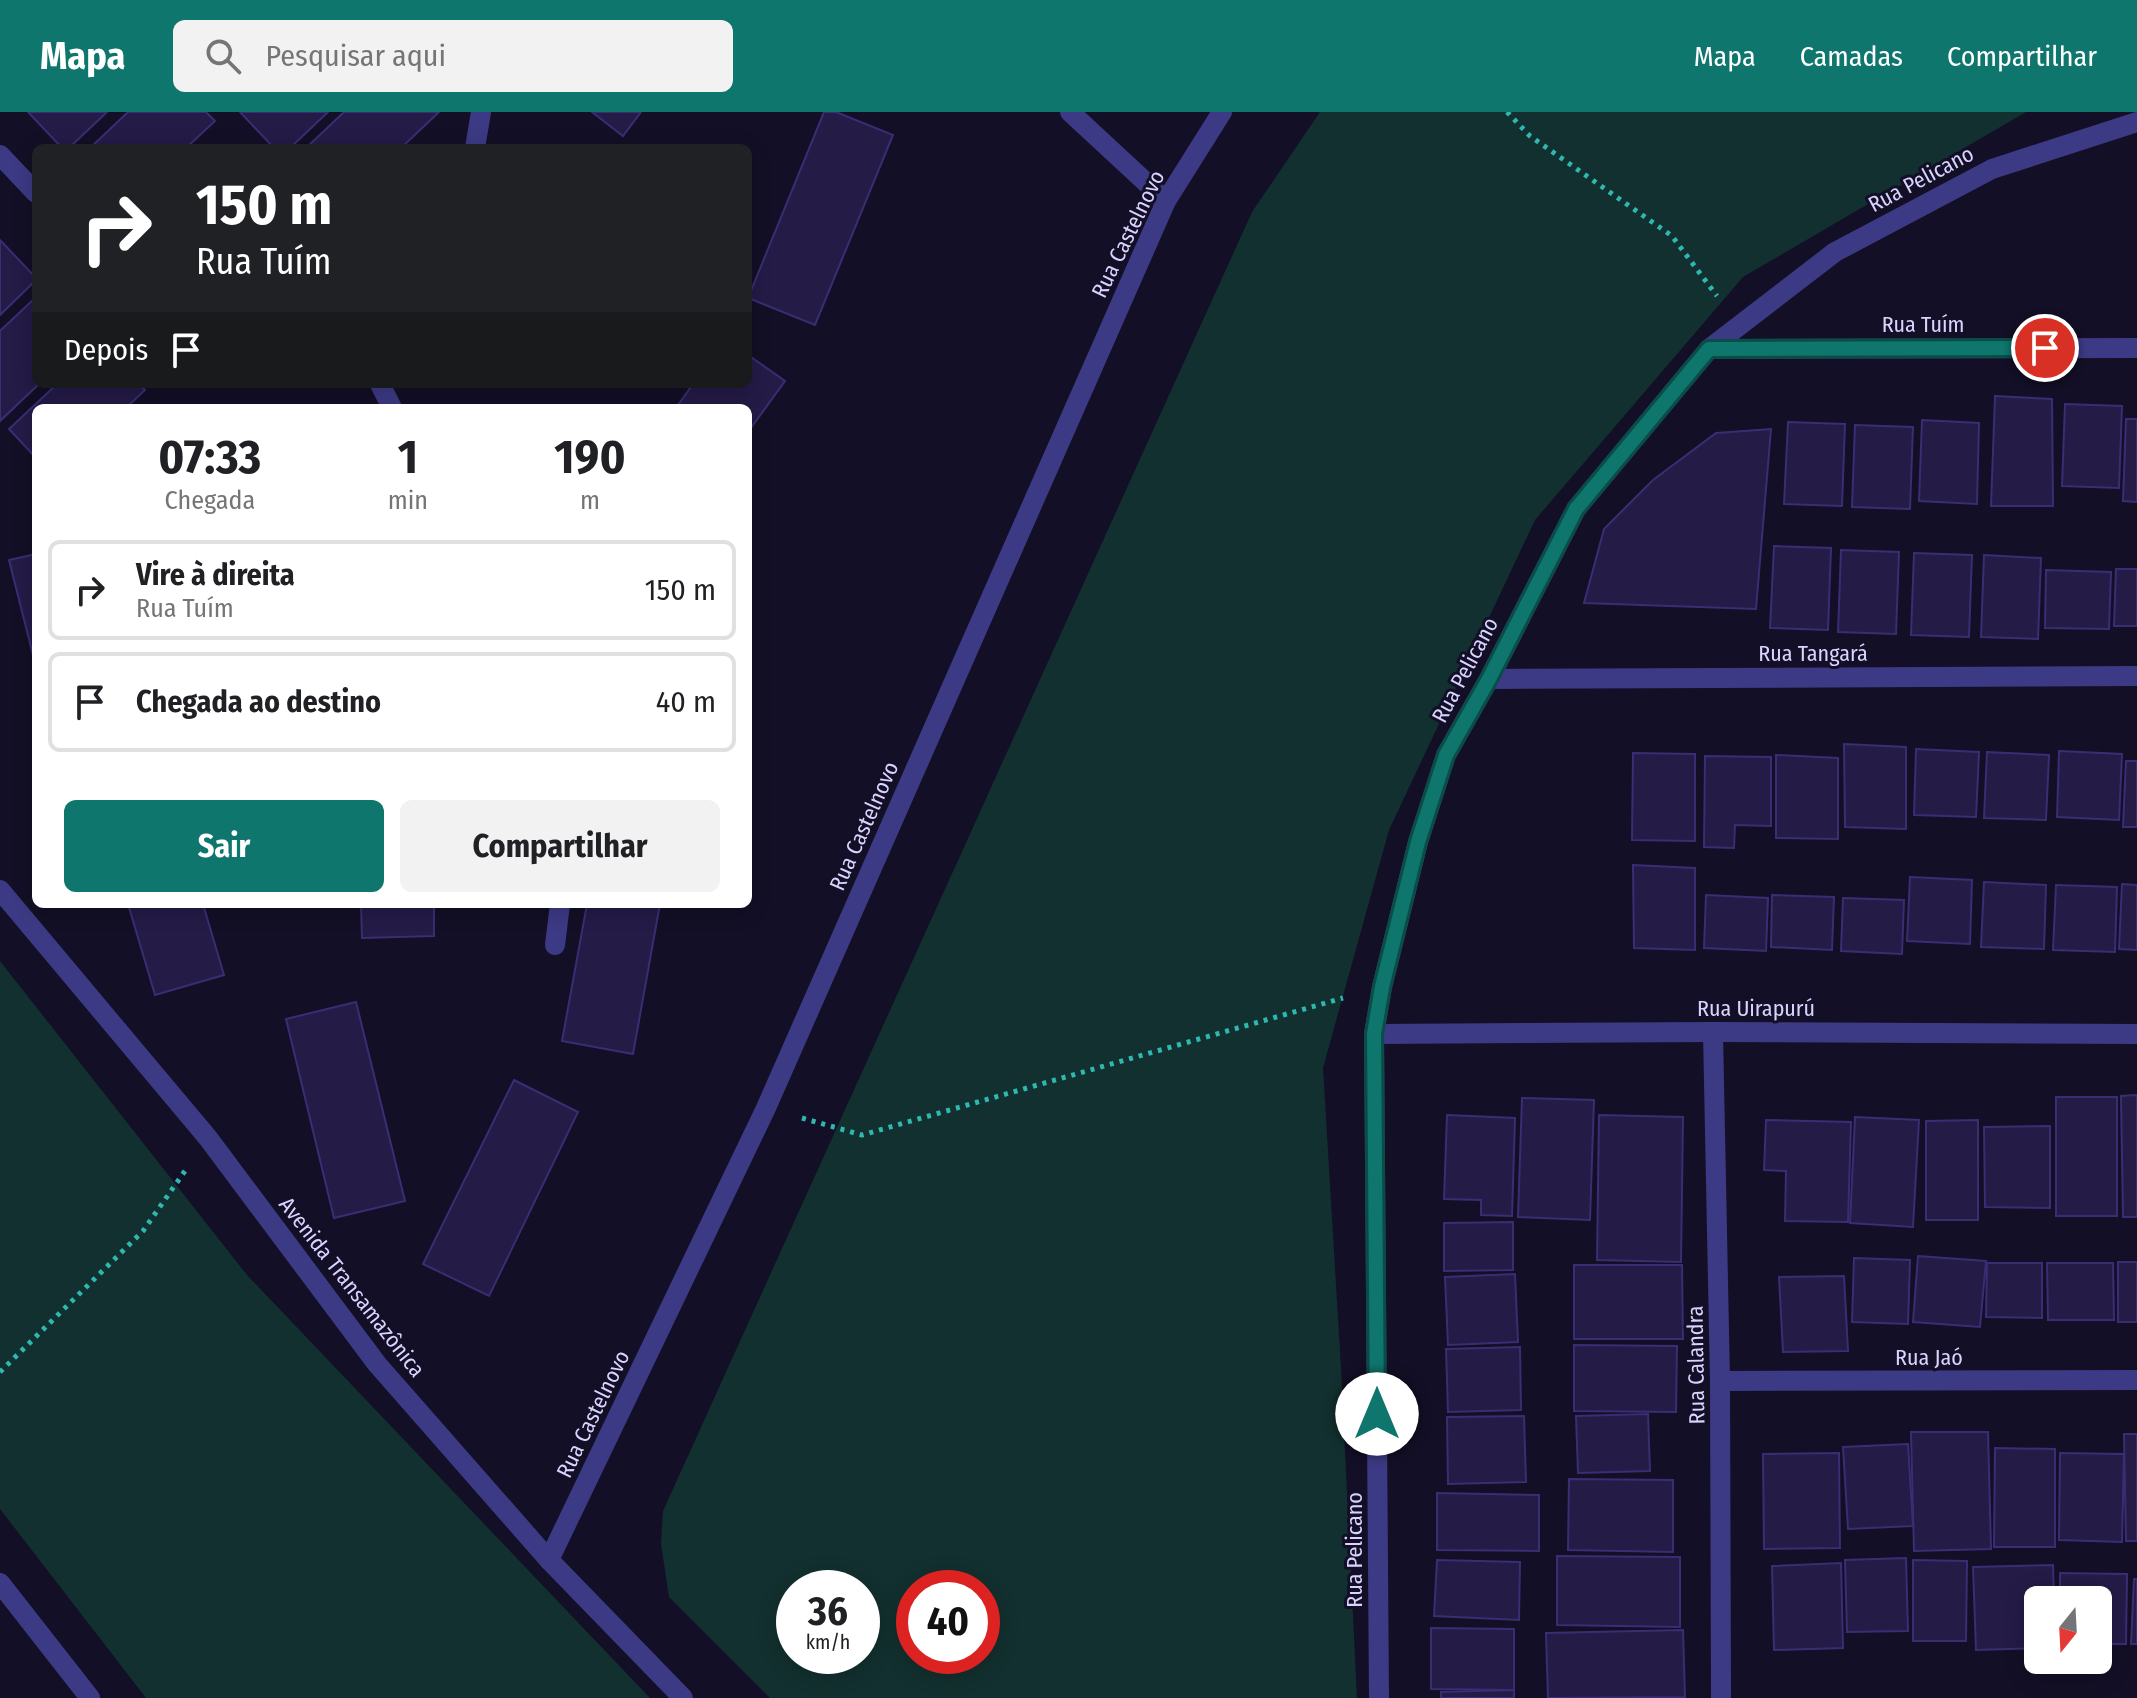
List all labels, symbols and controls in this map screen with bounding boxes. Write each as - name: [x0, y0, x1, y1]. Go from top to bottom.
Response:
- search box: [173, 20, 733, 92]
- text: Mapa: [40, 33, 125, 79]
- icon: search: [201, 34, 245, 78]
- text: Pesquisar aqui: [265, 38, 446, 74]
- text: Mapa: [1694, 40, 1756, 73]
- text: Camadas: [1800, 40, 1903, 73]
- text: Compartilhar: [1947, 40, 2097, 73]
- street label: Rua Pelicano: [1864, 140, 1978, 218]
- street label: Rua Castelnovo: [1086, 166, 1170, 302]
- text: 150 m: [196, 172, 332, 239]
- icon: right: [64, 176, 168, 280]
- text: Rua Tuím: [196, 240, 331, 284]
- street label: Rua Tuím: [1882, 311, 1964, 338]
- pin: [2011, 314, 2079, 382]
- icon: arrive: [2023, 326, 2067, 370]
- icon: arrive: [164, 328, 208, 372]
- text: Depois: [64, 332, 148, 368]
- text: 07:33: [158, 428, 261, 486]
- text: 1: [398, 428, 418, 486]
- text: 190: [554, 428, 626, 486]
- text: Chegada: [165, 485, 255, 516]
- text: min: [388, 485, 428, 516]
- text: m: [580, 485, 600, 516]
- text: Vire à direita: [136, 557, 295, 593]
- icon: right: [68, 568, 112, 612]
- text: 150 m: [645, 572, 716, 608]
- text: Rua Tuím: [136, 593, 234, 624]
- street label: Rua Pelicano: [1426, 613, 1504, 727]
- street label: Rua Tangará: [1758, 640, 1868, 667]
- icon: arrive: [68, 680, 112, 724]
- text: Chegada ao destino: [136, 684, 381, 720]
- text: 40 m: [656, 684, 716, 720]
- street label: Rua Castelnovo: [824, 757, 904, 895]
- button: Sair: [64, 800, 384, 892]
- button: Compartilhar: [400, 800, 720, 892]
- street label: Rua Uirapurú: [1697, 995, 1815, 1022]
- street label: Avenida Transamazônica: [273, 1192, 431, 1382]
- street label: Rua Calandra: [1681, 1305, 1711, 1425]
- street label: Rua Jaó: [1895, 1344, 1963, 1371]
- street label: Rua Castelnovo: [551, 1346, 635, 1482]
- position arrow: [1335, 1372, 1419, 1456]
- street label: Rua Pelicano: [1341, 1492, 1368, 1608]
- speed limit sign: 40: [896, 1570, 1000, 1674]
- north arrow: [2024, 1586, 2112, 1674]
- map controls: [2024, 1586, 2112, 1674]
- text: 36: [808, 1588, 848, 1636]
- text: km/h: [806, 1630, 850, 1654]

